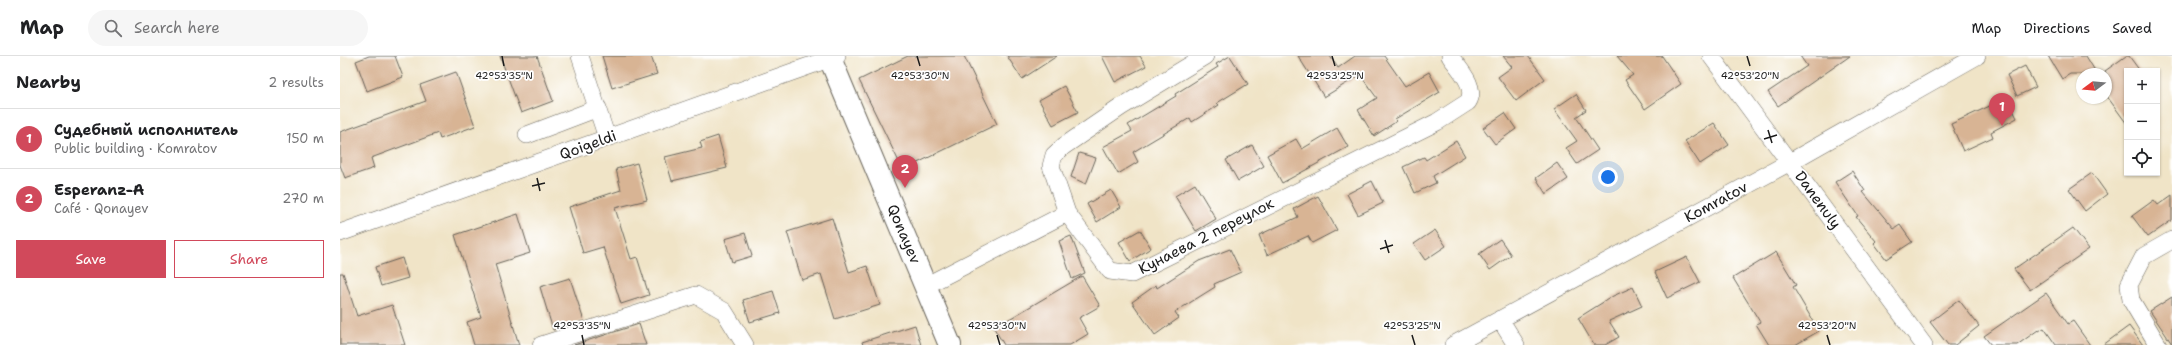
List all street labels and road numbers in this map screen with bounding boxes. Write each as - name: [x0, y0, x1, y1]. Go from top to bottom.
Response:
- street label: Qoigeldi: [557, 125, 619, 165]
- street label: Danenuly: [1790, 167, 1846, 233]
- street label: Komratov: [1681, 177, 1751, 227]
- street label: Кунаева 2 переулок: [1135, 193, 1277, 279]
- street label: Qonayev: [882, 201, 926, 267]

